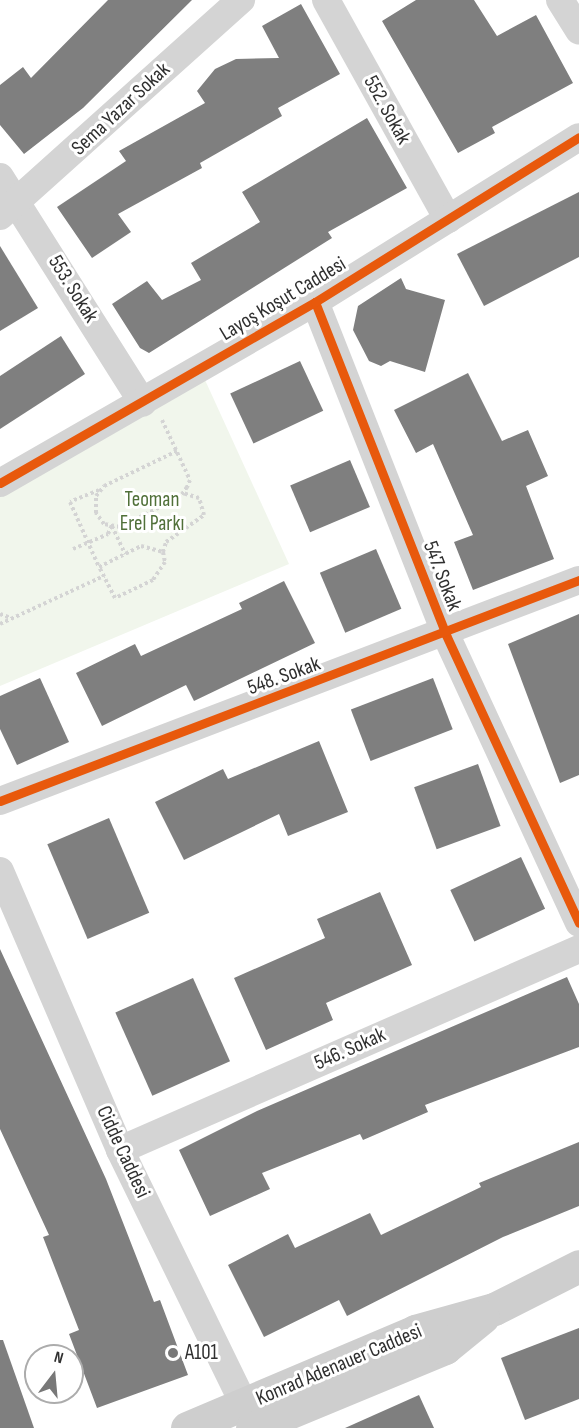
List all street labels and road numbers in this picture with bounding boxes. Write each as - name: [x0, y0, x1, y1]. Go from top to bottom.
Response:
- street label: Sema Yazar Sokak: [67, 57, 175, 161]
- street label: 552. Sokak: [358, 71, 416, 149]
- street label: 553. Sokak: [43, 251, 103, 327]
- street label: Layoş Koşut Caddesi: [215, 252, 351, 346]
- street label: 547. Sokak: [417, 538, 467, 614]
- street label: 548. Sokak: [244, 651, 324, 701]
- street label: 546. Sokak: [311, 1022, 389, 1076]
- street label: Cidde Caddesi: [91, 1102, 155, 1202]
- street label: Konrad Adenauer Caddesi: [252, 1319, 426, 1411]

